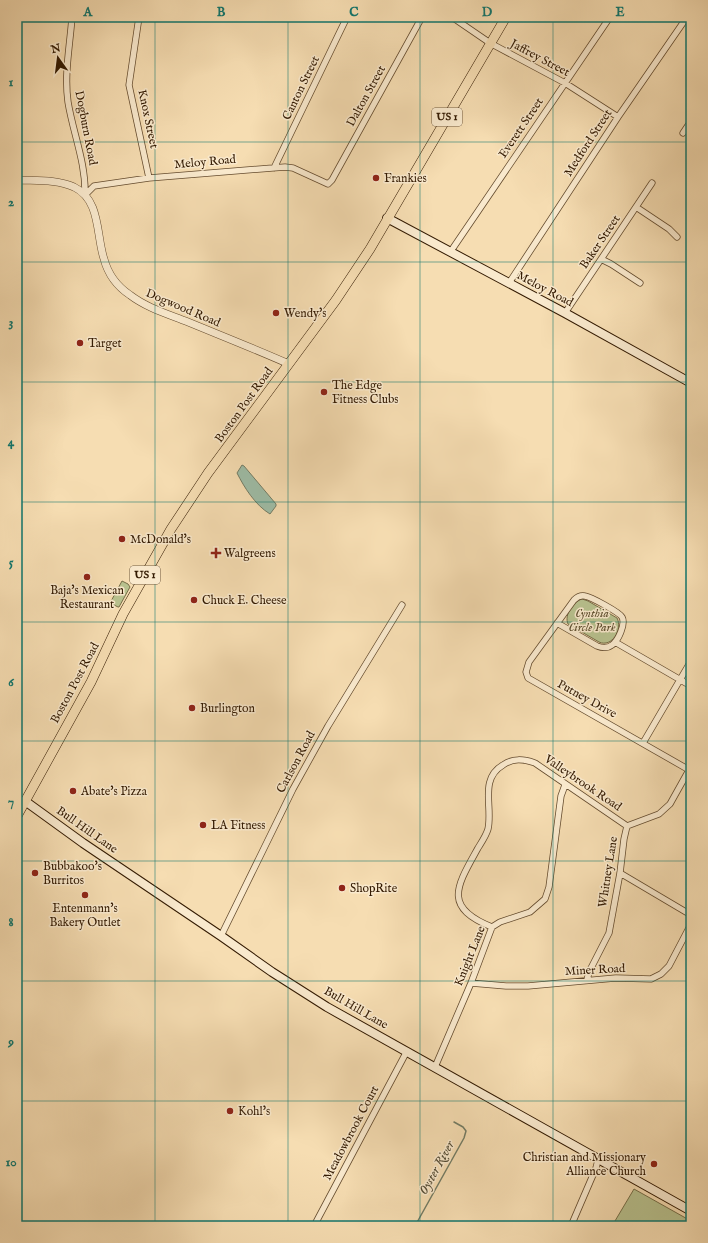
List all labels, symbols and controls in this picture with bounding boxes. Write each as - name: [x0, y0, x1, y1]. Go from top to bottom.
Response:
- text: A: [83, 4, 94, 21]
- text: B: [217, 4, 226, 21]
- text: C: [349, 4, 359, 21]
- text: D: [482, 4, 493, 21]
- text: E: [615, 4, 625, 21]
- street label: Jaffrey Street: [505, 35, 572, 81]
- north arrow: [38, 38, 78, 78]
- text: N: [49, 41, 63, 57]
- street label: Canton Street: [279, 53, 323, 123]
- street label: Dalton Street: [343, 63, 389, 129]
- text: 1: [9, 74, 14, 91]
- street label: Knox Street: [134, 88, 162, 150]
- street label: Dogburn Road: [71, 89, 101, 167]
- street label: Everett Street: [495, 95, 547, 161]
- street label: Medford Street: [561, 107, 615, 179]
- road number: US 1: [432, 108, 462, 126]
- street label: Meloy Road: [173, 152, 237, 172]
- place label: Frankies: [384, 171, 427, 186]
- marker: Frankies: [371, 173, 381, 183]
- text: 2: [8, 194, 14, 211]
- street label: Baker Street: [576, 212, 624, 272]
- street label: Meloy Road: [514, 268, 576, 310]
- street label: Dogwood Road: [143, 286, 223, 331]
- place label: Wendy's: [284, 306, 326, 321]
- marker: Wendy's: [271, 308, 281, 318]
- text: 3: [9, 314, 14, 331]
- place label: Target: [88, 336, 122, 351]
- marker: Target: [75, 338, 85, 348]
- street label: Boston Post Road: [212, 364, 277, 446]
- place label: The Edge Fitness Clubs: [332, 378, 399, 407]
- marker: The Edge Fitness Clubs: [319, 387, 329, 397]
- text: 4: [8, 434, 15, 451]
- place label: McDonald's: [130, 532, 191, 547]
- marker: McDonald's: [117, 534, 127, 544]
- place label: Walgreens: [224, 546, 276, 561]
- marker: Walgreens: [211, 548, 221, 558]
- text: 5: [9, 554, 14, 571]
- road number: US 1: [130, 566, 160, 584]
- marker: Baja's Mexican Restaurant: [82, 572, 92, 582]
- place label: Baja's Mexican Restaurant: [50, 583, 124, 612]
- place label: Chuck E. Cheese: [202, 593, 287, 608]
- marker: Chuck E. Cheese: [189, 595, 199, 605]
- park label: Cynthia Circle Park: [568, 606, 616, 635]
- street label: Boston Post Road: [47, 639, 103, 726]
- text: 6: [8, 674, 14, 691]
- street label: Putney Drive: [555, 677, 620, 722]
- place label: Burlington: [200, 701, 256, 716]
- marker: Burlington: [187, 703, 197, 713]
- street label: Carlson Road: [273, 728, 319, 796]
- street label: Valleybrook Road: [541, 751, 625, 815]
- place label: Abate's Pizza: [80, 784, 148, 799]
- marker: Abate's Pizza: [68, 786, 78, 796]
- text: 7: [8, 794, 14, 811]
- street label: Bull Hill Lane: [53, 803, 121, 857]
- place label: LA Fitness: [211, 818, 266, 833]
- marker: LA Fitness: [198, 820, 208, 830]
- street label: Whitney Lane: [595, 835, 621, 909]
- place label: Bubbakoo's Burritos: [43, 859, 102, 888]
- marker: Bubbakoo's Burritos: [30, 868, 40, 878]
- place label: ShopRite: [350, 881, 398, 897]
- marker: ShopRite: [337, 883, 347, 893]
- marker: Entenmann's Bakery Outlet: [80, 890, 90, 900]
- place label: Entenmann's Bakery Outlet: [49, 901, 121, 930]
- text: 8: [8, 914, 14, 931]
- street label: Knight Lane: [451, 923, 489, 988]
- street label: Miner Road: [564, 961, 626, 979]
- street label: Bull Hill Lane: [321, 984, 391, 1033]
- text: 9: [7, 1034, 14, 1051]
- street label: Meadowbrook Court: [320, 1083, 382, 1183]
- place label: Kohl's: [238, 1104, 270, 1119]
- marker: Kohl's: [225, 1106, 235, 1116]
- water label: Oyster River: [415, 1138, 459, 1198]
- place label: Christian and Missionary Alliance Church: [523, 1150, 647, 1179]
- text: 10: [5, 1154, 17, 1171]
- marker: Christian and Missionary Alliance Church: [649, 1159, 659, 1169]

